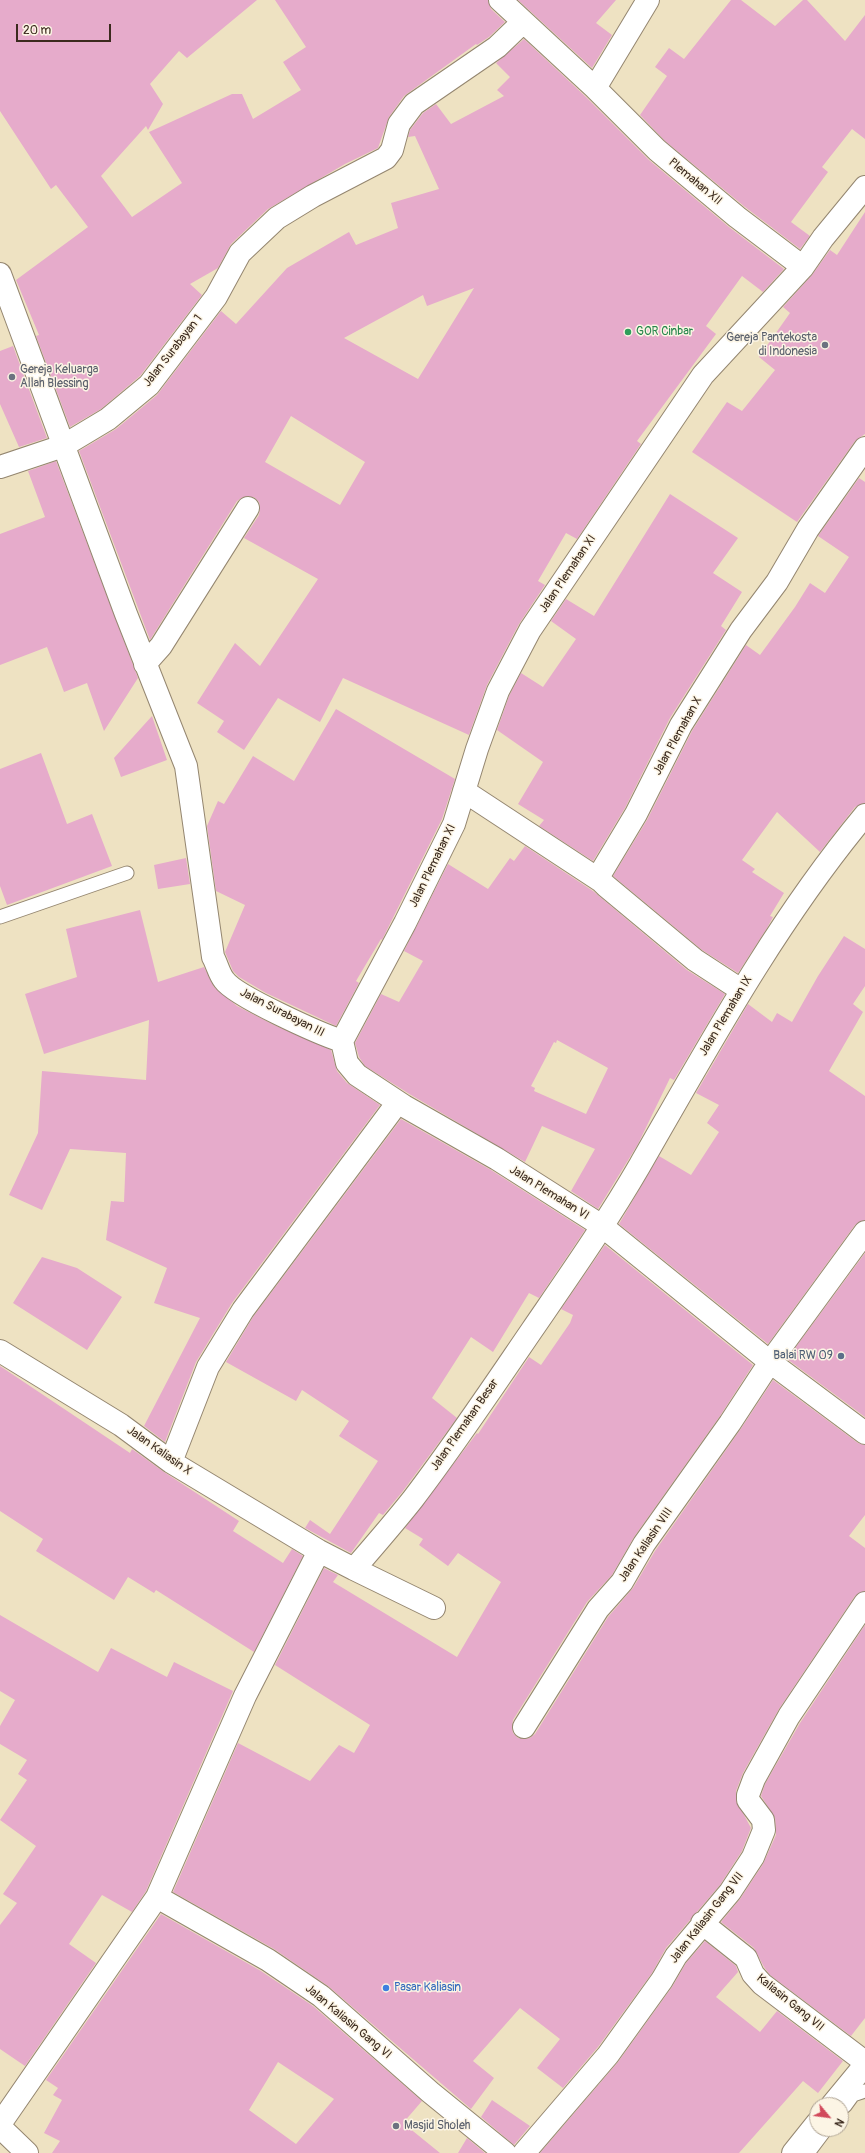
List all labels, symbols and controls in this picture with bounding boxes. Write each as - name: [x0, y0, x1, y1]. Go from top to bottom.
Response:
- scale bar: [18, 16, 113, 42]
- text: 20 m: [23, 23, 51, 38]
- street label: Plemahan XII: [665, 155, 725, 209]
- street label: Jalan Surabayan 1: [140, 312, 206, 390]
- place label: GOR Cinbar: [636, 325, 693, 339]
- marker: GOR Cinbar: [623, 327, 633, 337]
- place label: Gereja Pantekosta di Indonesia: [726, 331, 817, 359]
- marker: Gereja Pantekosta di Indonesia: [820, 340, 830, 350]
- place label: Gereja Keluarga Allah Blessing: [20, 363, 98, 391]
- marker: Gereja Keluarga Allah Blessing: [7, 372, 17, 382]
- street label: Jalan Plemahan XI: [537, 532, 599, 616]
- street label: Jalan Plemahan X: [651, 694, 705, 778]
- street label: Jalan Plemahan XI: [407, 822, 459, 910]
- street label: Jalan Plemahan IX: [696, 973, 756, 1059]
- street label: Jalan Surabayan III: [237, 985, 327, 1041]
- street label: Jalan Plemahan VI: [507, 1163, 591, 1223]
- place label: Balai RW 09: [773, 1349, 833, 1363]
- marker: Balai RW 09: [836, 1351, 846, 1361]
- street label: Jalan Plemahan Besar: [428, 1376, 502, 1474]
- street label: Jalan Kaliasin X: [124, 1423, 194, 1479]
- street label: Jalan Kaliasin VIII: [616, 1505, 676, 1585]
- street label: Jalan Kaliasin Gang VII: [667, 1870, 747, 1966]
- street label: Kaliasin Gang VII: [753, 1971, 827, 2035]
- place label: Pasar Kaliasin: [394, 1981, 461, 1995]
- street label: Jalan Kaliasin Gang VI: [302, 1982, 394, 2062]
- marker: Pasar Kaliasin: [381, 1983, 391, 1993]
- north arrow: [809, 2097, 849, 2137]
- text: N: [832, 2116, 847, 2129]
- place label: Masjid Sholeh: [404, 2119, 470, 2133]
- marker: Masjid Sholeh: [391, 2121, 401, 2131]

